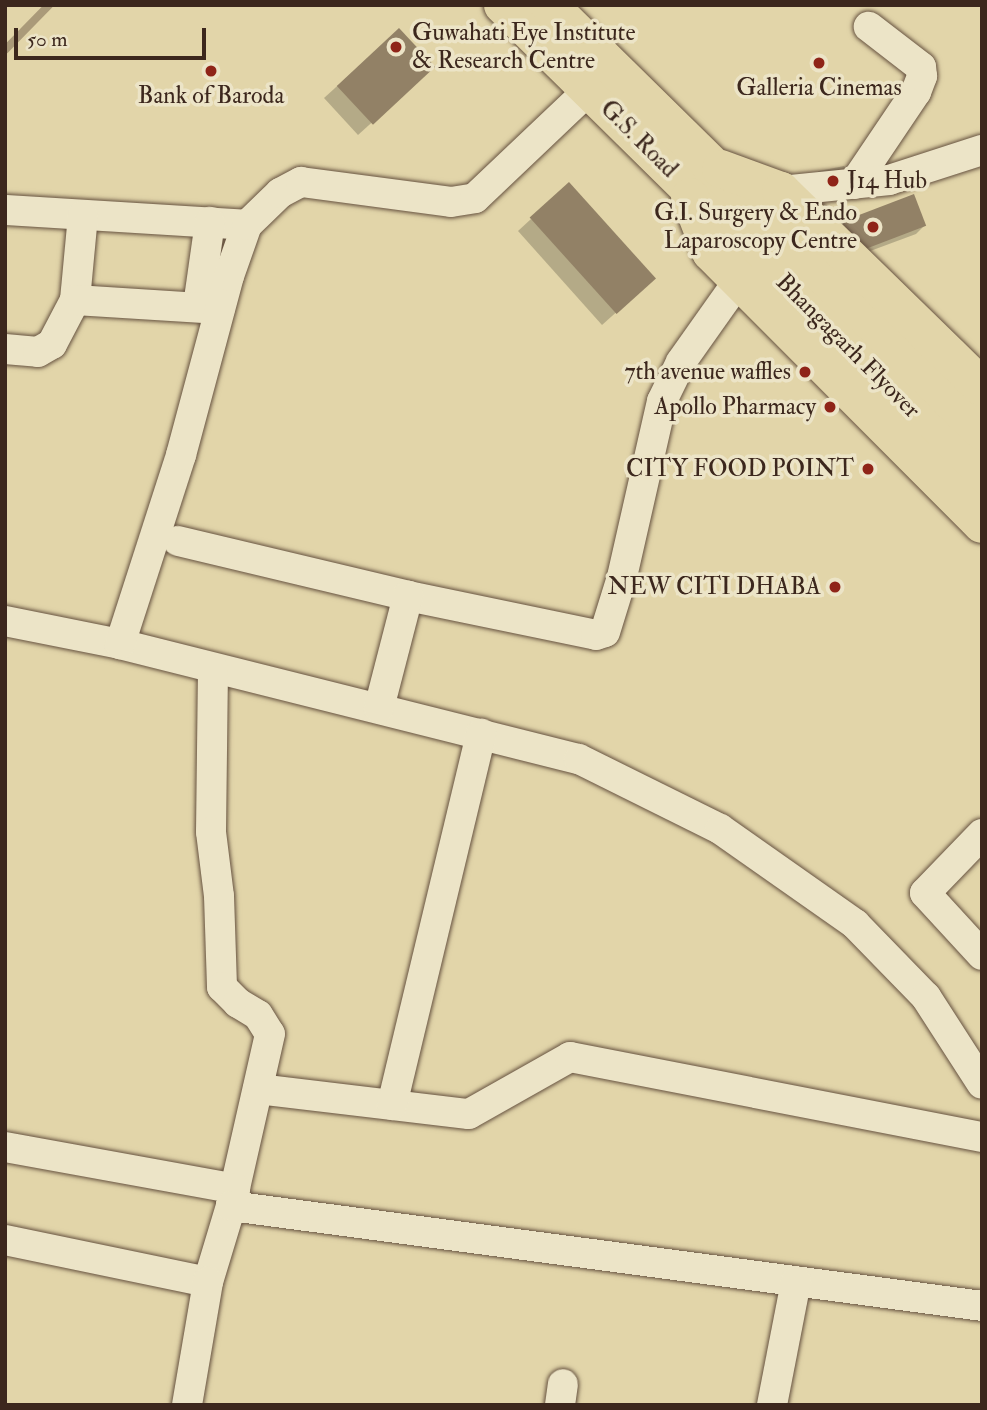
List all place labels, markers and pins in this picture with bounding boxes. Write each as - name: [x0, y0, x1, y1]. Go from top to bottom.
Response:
- place label: Guwahati Eye Institute & Research Centre: [412, 19, 635, 75]
- marker: Guwahati Eye Institute & Research Centre: [386, 37, 406, 57]
- marker: Galleria Cinemas: [811, 55, 827, 71]
- marker: Bank of Baroda: [203, 63, 219, 79]
- place label: Galleria Cinemas: [736, 74, 902, 102]
- place label: Bank of Baroda: [138, 82, 284, 110]
- place label: J14 Hub: [847, 167, 927, 195]
- marker: J14 Hub: [825, 173, 841, 189]
- place label: G.I. Surgery & Endo Laparoscopy Centre: [654, 199, 857, 255]
- marker: G.I. Surgery & Endo Laparoscopy Centre: [863, 217, 883, 237]
- place label: 7th avenue waffles: [624, 358, 791, 386]
- marker: 7th avenue waffles: [797, 364, 813, 380]
- place label: Apollo Pharmacy: [654, 393, 816, 421]
- marker: Apollo Pharmacy: [822, 399, 838, 415]
- place label: CITY FOOD POINT: [626, 455, 854, 483]
- marker: CITY FOOD POINT: [860, 461, 876, 477]
- place label: NEW CITI DHABA: [608, 573, 821, 601]
- marker: NEW CITI DHABA: [827, 579, 843, 595]

